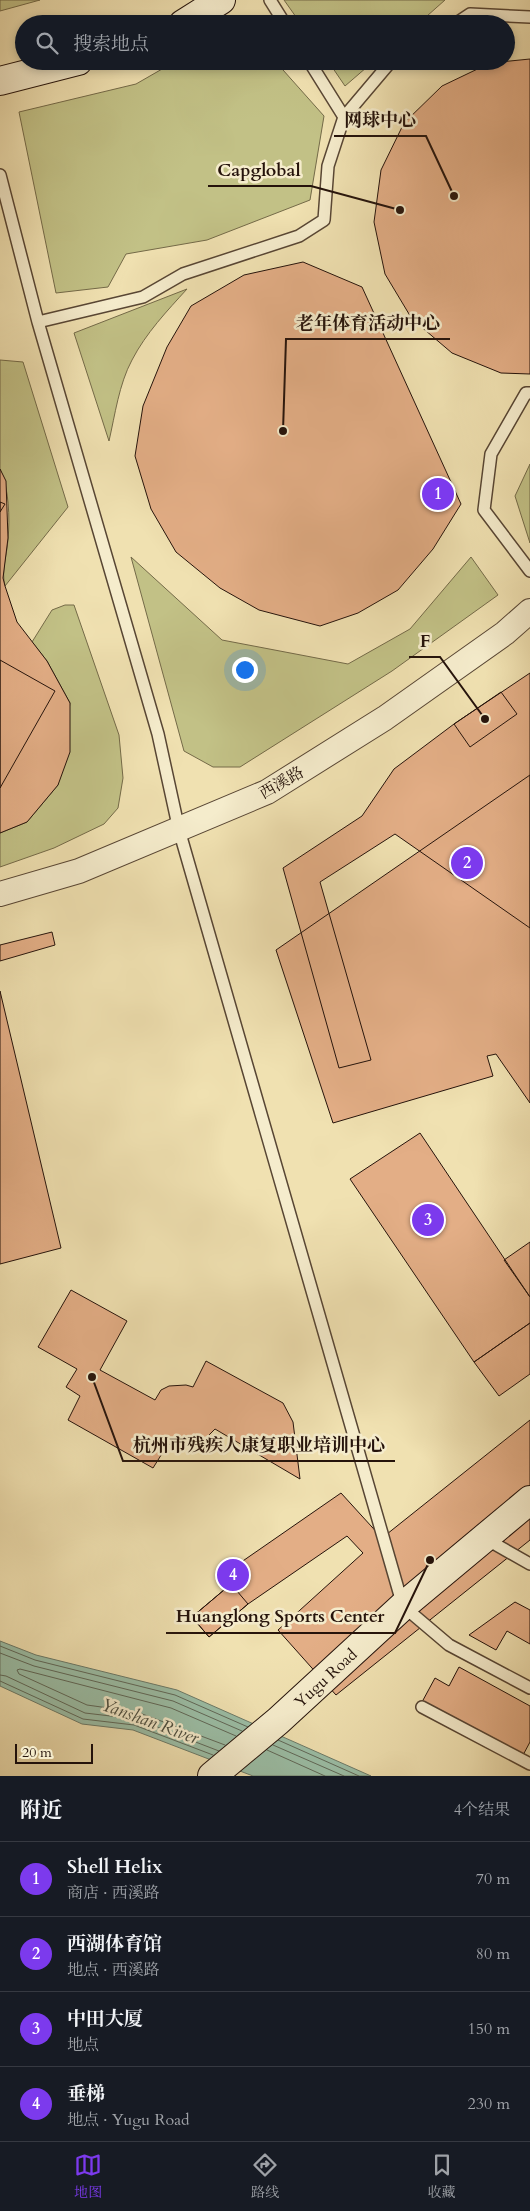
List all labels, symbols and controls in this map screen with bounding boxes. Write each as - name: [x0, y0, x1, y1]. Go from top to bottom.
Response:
- search box: [15, 15, 515, 70]
- icon: search: [33, 29, 61, 57]
- text: 搜索地点: [73, 31, 149, 57]
- callout: 网球中心: [334, 103, 426, 136]
- text: 网球中心: [344, 108, 416, 133]
- callout: Capglobal: [208, 153, 311, 186]
- text: Capglobal: [217, 158, 301, 183]
- callout: 老年体育活动中心: [286, 306, 450, 339]
- text: 老年体育活动中心: [296, 311, 440, 336]
- pin: 1: [422, 475, 454, 513]
- callout: F: [409, 624, 440, 657]
- text: F: [420, 629, 430, 654]
- your location: [232, 657, 258, 683]
- street label: 西溪路: [255, 761, 308, 804]
- pin: 2: [451, 844, 483, 882]
- pin: 3: [412, 1201, 444, 1239]
- callout: 杭州市残疾人康复职业培训中心: [123, 1428, 395, 1461]
- text: 杭州市残疾人康复职业培训中心: [133, 1433, 385, 1458]
- pin: 4: [217, 1556, 249, 1594]
- callout: Huanglong Sports Center: [166, 1600, 395, 1633]
- text: Huanglong Sports Center: [176, 1604, 385, 1629]
- street label: Yugu Road: [290, 1644, 362, 1713]
- water label: Yanshan River: [97, 1692, 203, 1751]
- scale bar: [15, 1741, 92, 1764]
- text: 20 m: [22, 1743, 52, 1762]
- text: 附近: [20, 1796, 62, 1825]
- text: 4个结果: [454, 1799, 510, 1821]
- text: Shell Helix: [67, 1854, 163, 1880]
- text: 1: [32, 1868, 40, 1890]
- text: 70 m: [476, 1868, 510, 1890]
- text: 商店 · 西溪路: [67, 1882, 160, 1904]
- text: 西湖体育馆: [67, 1931, 162, 1957]
- text: 2: [32, 1943, 40, 1965]
- text: 80 m: [476, 1943, 510, 1965]
- text: 地点 · 西溪路: [67, 1959, 160, 1981]
- text: 中田大厦: [67, 2006, 143, 2032]
- text: 3: [32, 2018, 40, 2040]
- text: 150 m: [468, 2018, 510, 2040]
- text: 地点: [67, 2034, 99, 2056]
- text: 垂梯: [67, 2081, 105, 2107]
- text: 4: [32, 2093, 40, 2115]
- text: 230 m: [468, 2093, 510, 2115]
- text: 地点 · Yugu Road: [67, 2109, 190, 2131]
- tab: 地图: [74, 2151, 102, 2202]
- tab: 路线: [251, 2151, 279, 2202]
- tab: 收藏: [428, 2151, 456, 2202]

